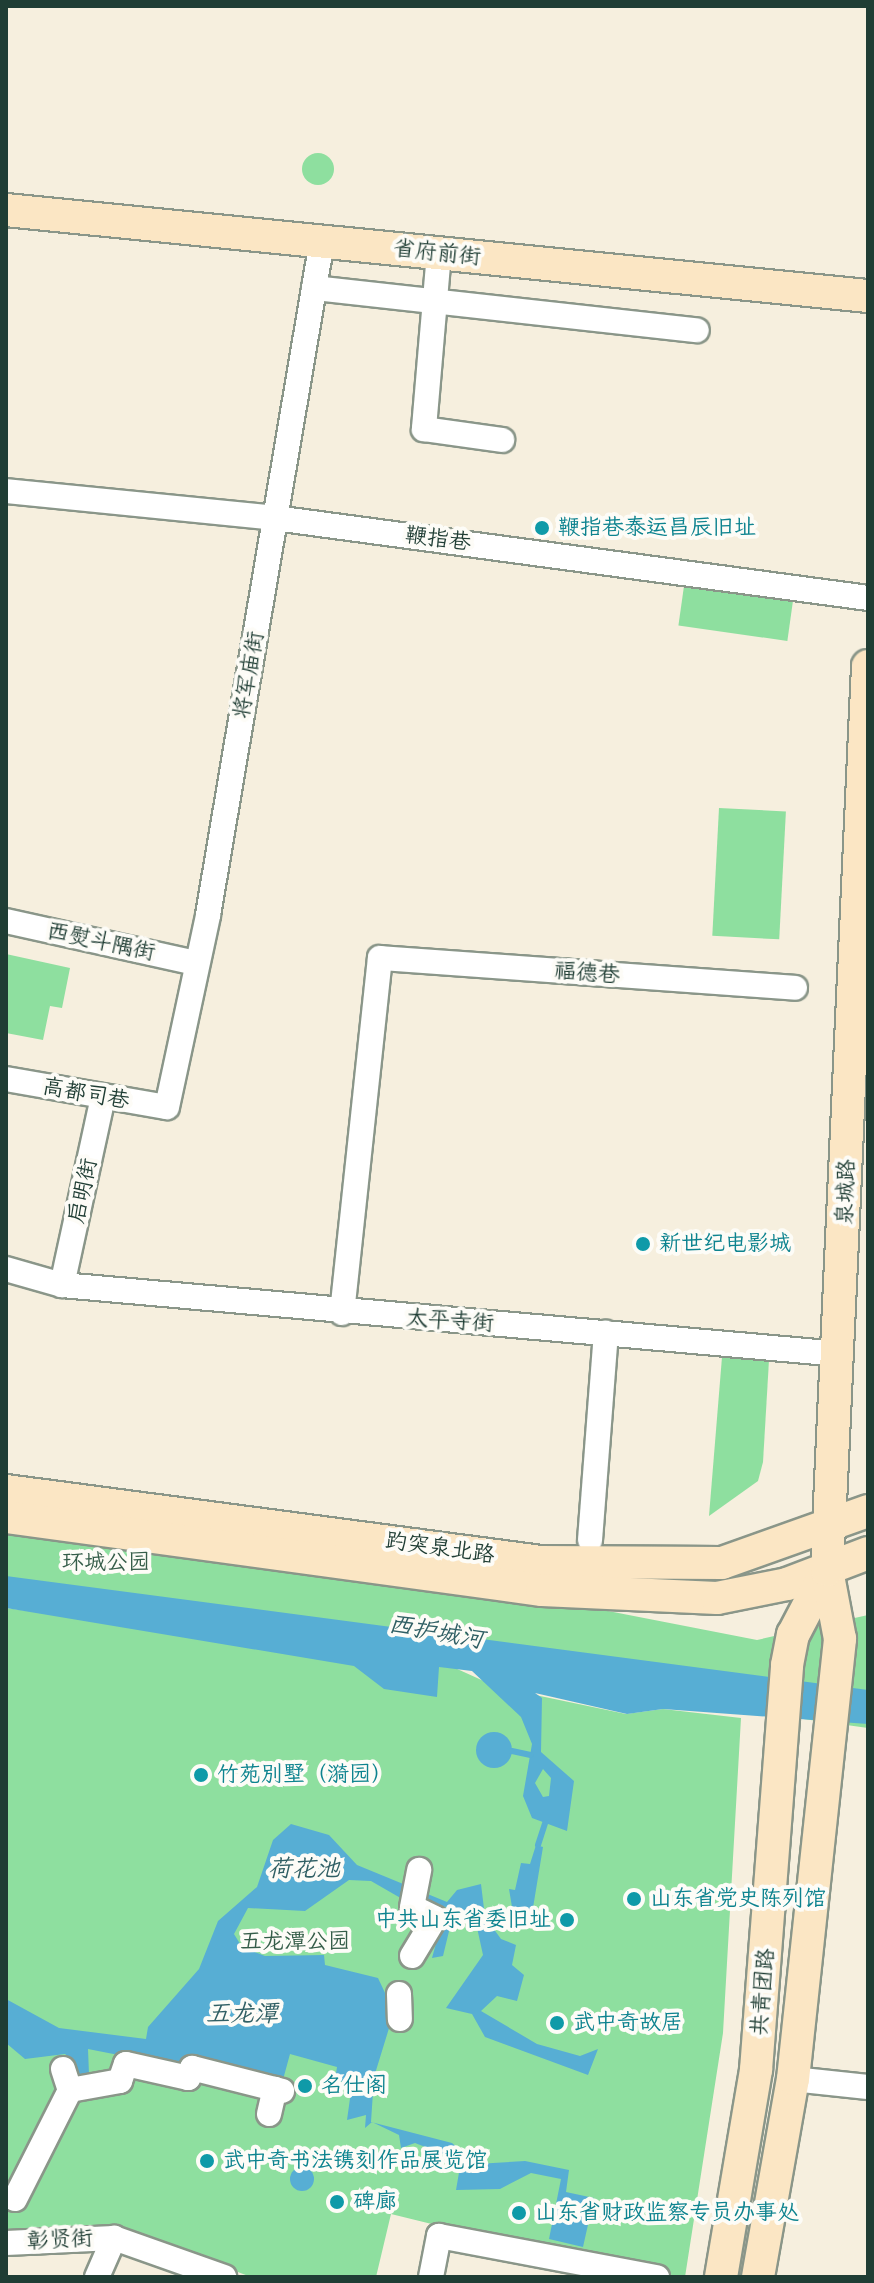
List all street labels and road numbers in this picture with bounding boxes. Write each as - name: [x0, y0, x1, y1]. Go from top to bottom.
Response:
- street label: 省府前街: [392, 235, 482, 271]
- street label: 鞭指巷: [404, 522, 472, 556]
- street label: 将军庙街: [228, 629, 270, 721]
- street label: 西熨斗隅街: [44, 918, 158, 966]
- street label: 福德巷: [553, 958, 621, 988]
- street label: 高都司巷: [40, 1073, 132, 1115]
- street label: 启明街: [63, 1156, 103, 1226]
- street label: 泉城路: [832, 1159, 860, 1225]
- street label: 太平寺街: [405, 1305, 495, 1337]
- street label: 趵突泉北路: [384, 1527, 496, 1569]
- street label: 共青团路: [746, 1947, 780, 2037]
- street label: 彰贤街: [26, 2225, 94, 2255]

